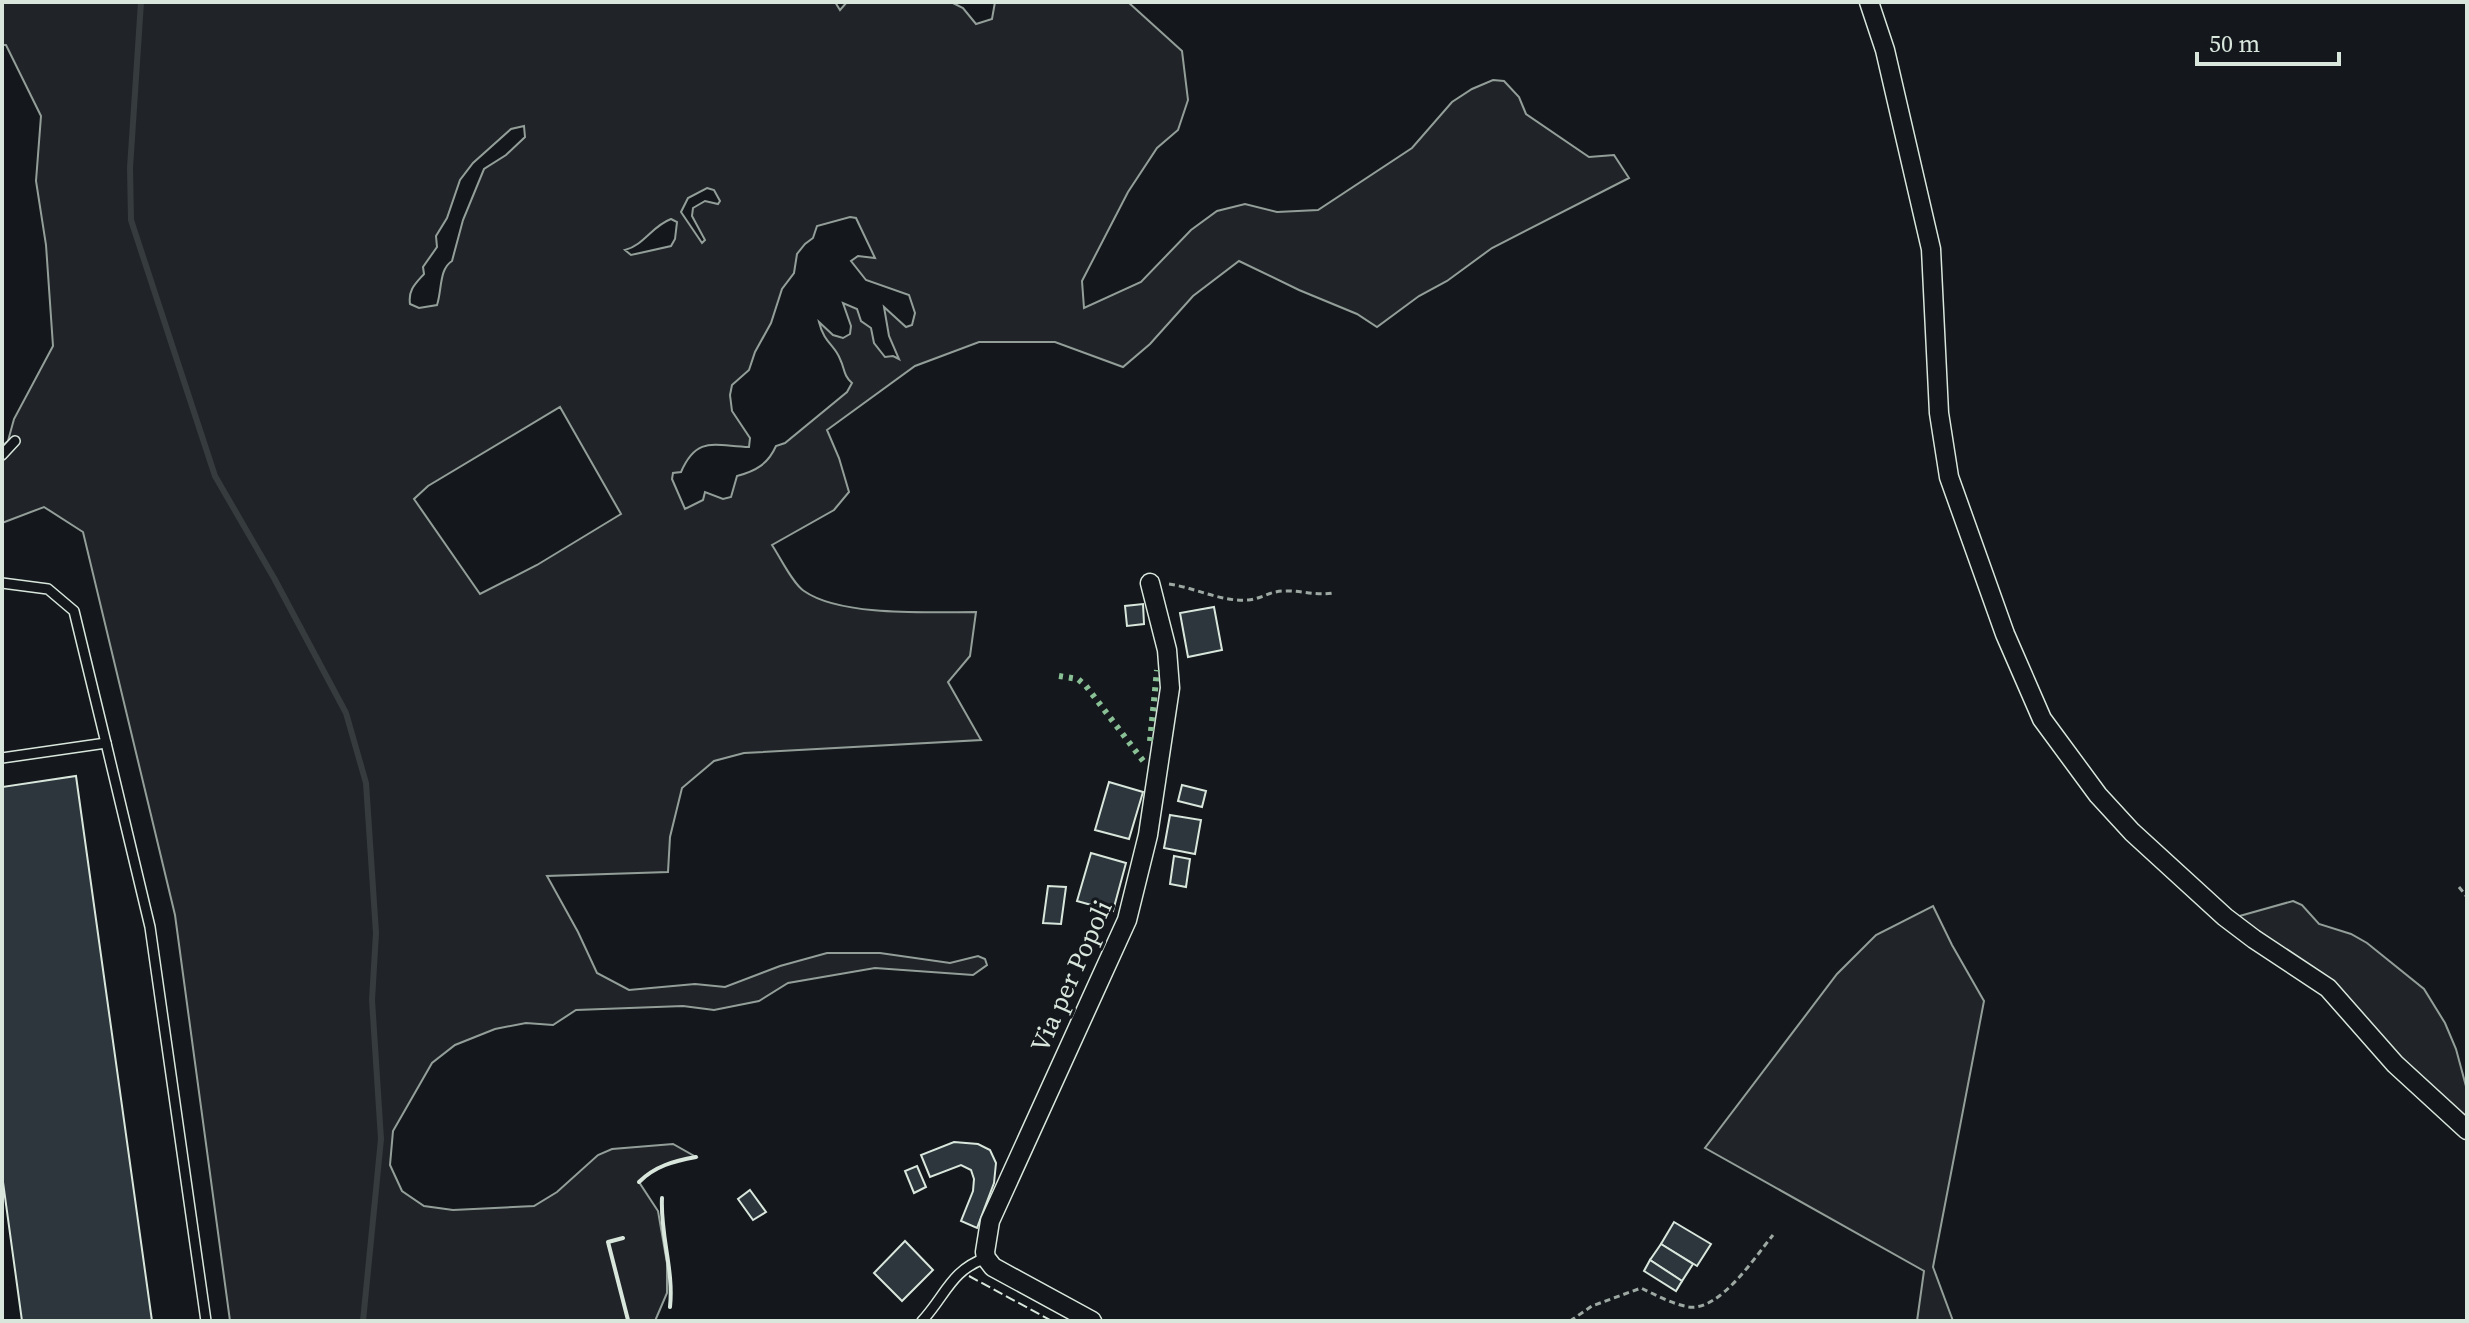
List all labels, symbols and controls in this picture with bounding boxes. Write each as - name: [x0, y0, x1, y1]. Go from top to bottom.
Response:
- scale bar: [2197, 16, 2339, 66]
- text: 50 m: [2209, 27, 2260, 60]
- street label: Via per Popoli: [1021, 894, 1121, 1058]

